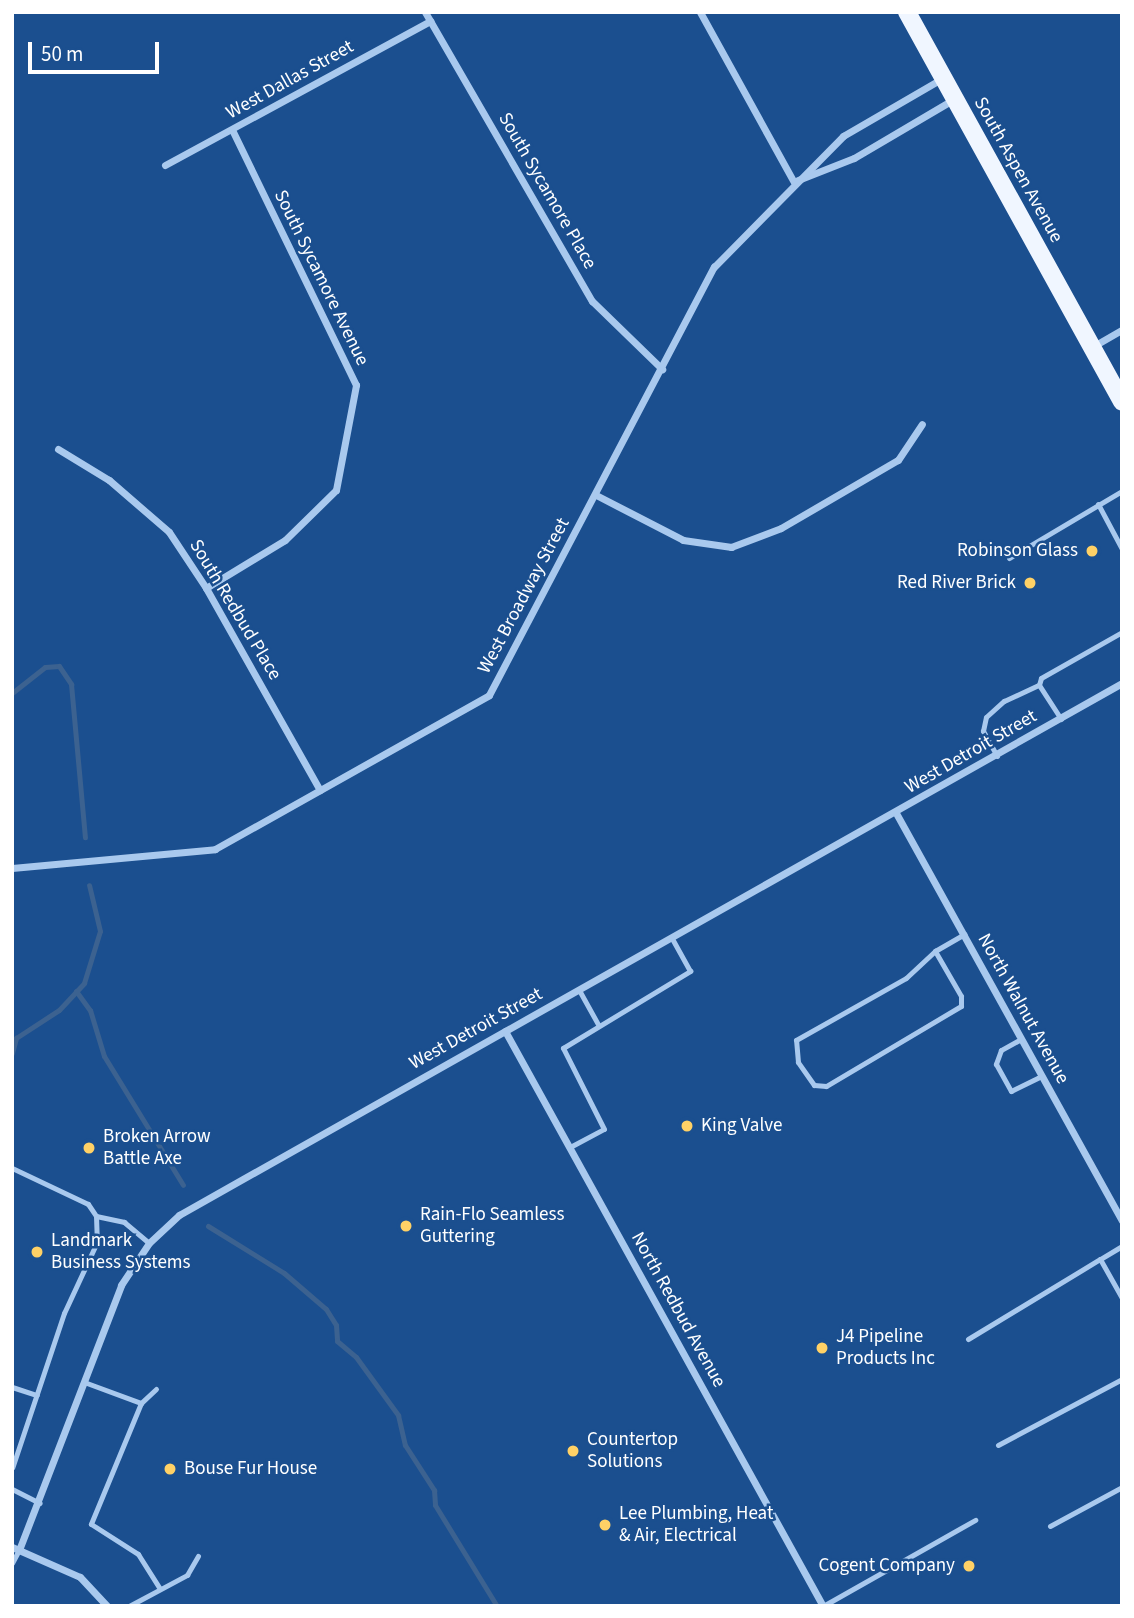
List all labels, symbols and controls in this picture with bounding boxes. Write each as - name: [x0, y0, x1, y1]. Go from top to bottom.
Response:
- scale bar: [32, 28, 163, 72]
- street label: West Dallas Street: [222, 36, 358, 124]
- text: 50 m: [41, 39, 83, 69]
- street label: South Aspen Avenue: [969, 93, 1067, 247]
- street label: South Sycamore Place: [493, 109, 601, 273]
- street label: South Sycamore Avenue: [269, 186, 373, 370]
- street label: West Broadway Street: [473, 514, 575, 678]
- street label: South Redbud Place: [184, 536, 286, 684]
- place label: Robinson Glass: [957, 540, 1078, 562]
- marker: Robinson Glass: [1084, 543, 1100, 559]
- place label: Red River Brick: [897, 572, 1016, 594]
- marker: Red River Brick: [1022, 575, 1038, 591]
- street label: West Detroit Street: [901, 705, 1041, 799]
- street label: North Walnut Avenue: [972, 930, 1074, 1088]
- street label: West Detroit Street: [405, 983, 547, 1075]
- place label: King Valve: [701, 1115, 782, 1137]
- marker: King Valve: [679, 1118, 695, 1134]
- place label: Broken Arrow Battle Axe: [103, 1126, 211, 1170]
- marker: Broken Arrow Battle Axe: [81, 1140, 97, 1156]
- place label: Rain-Flo Seamless Guttering: [420, 1204, 564, 1248]
- marker: Rain-Flo Seamless Guttering: [398, 1218, 414, 1234]
- street label: North Redbud Avenue: [626, 1228, 730, 1392]
- place label: Landmark Business Systems: [51, 1230, 191, 1274]
- marker: Landmark Business Systems: [29, 1244, 45, 1260]
- place label: J4 Pipeline Products Inc: [836, 1326, 935, 1370]
- marker: J4 Pipeline Products Inc: [814, 1340, 830, 1356]
- place label: Countertop Solutions: [587, 1429, 678, 1473]
- marker: Countertop Solutions: [565, 1443, 581, 1459]
- place label: Bouse Fur House: [184, 1458, 317, 1480]
- marker: Bouse Fur House: [162, 1461, 178, 1477]
- place label: Lee Plumbing, Heat & Air, Electrical: [619, 1503, 773, 1547]
- marker: Lee Plumbing, Heat & Air, Electrical: [597, 1517, 613, 1533]
- place label: Cogent Company: [818, 1555, 955, 1577]
- marker: Cogent Company: [961, 1558, 977, 1574]

